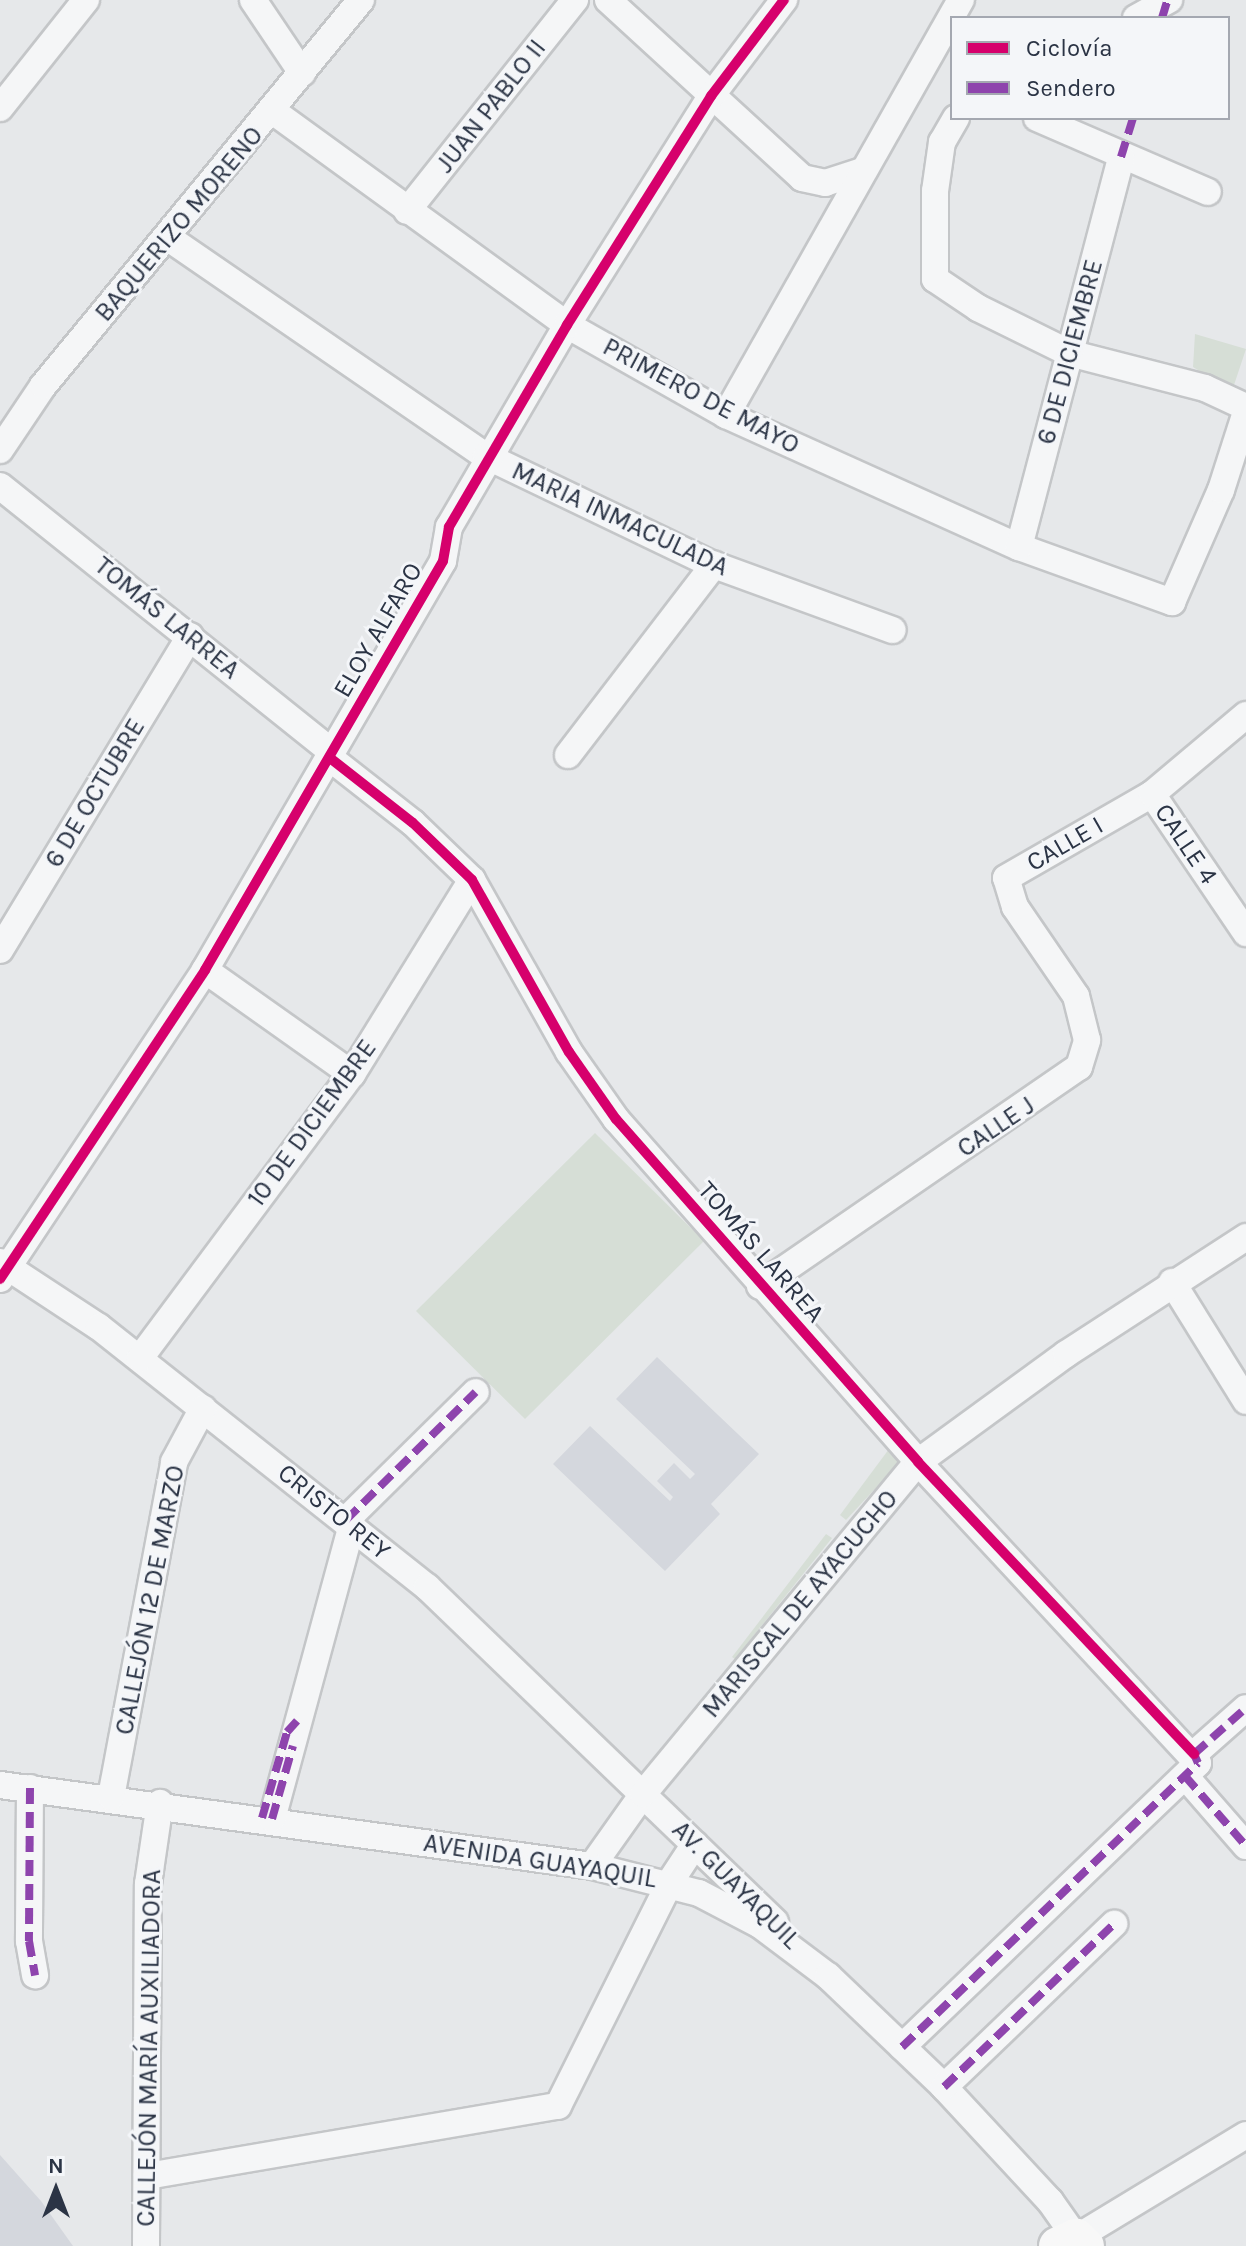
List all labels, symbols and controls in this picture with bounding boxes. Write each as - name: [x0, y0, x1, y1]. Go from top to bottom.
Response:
- legend: [950, 16, 1230, 120]
- street label: JUAN PABLO II: [429, 33, 553, 179]
- text: Ciclovía: [1026, 34, 1113, 62]
- text: Sendero: [1026, 74, 1116, 102]
- street label: BAQUERIZO MORENO: [88, 120, 270, 328]
- street label: 6 DE DICIEMBRE: [1030, 256, 1110, 448]
- street label: PRIMERO DE MAYO: [597, 331, 805, 461]
- street label: MARIA INMACULADA: [507, 455, 733, 583]
- street label: TOMÁS LARREA: [88, 550, 246, 686]
- street label: ELOY ALFARO: [327, 557, 429, 703]
- street label: 6 DE OCTUBRE: [38, 713, 152, 873]
- street label: CALLE 4: [1148, 798, 1224, 890]
- street label: CALLE I: [1021, 810, 1109, 878]
- street label: 10 DE DICIEMBRE: [241, 1033, 383, 1213]
- street label: CALLE J: [951, 1090, 1041, 1164]
- street label: TOMÁS LARREA: [691, 1175, 831, 1329]
- street label: CRISTO REY: [271, 1457, 397, 1567]
- street label: CALLEJÓN 12 DE MARZO: [109, 1463, 191, 1737]
- street label: MARISCAL DE AYACUCHO: [696, 1484, 904, 1724]
- street label: AV. GUAYAQUIL: [665, 1814, 807, 1956]
- street label: AVENIDA GUAYAQUIL: [421, 1827, 659, 1895]
- street label: CALLEJÓN MARÍA AUXILIADORA: [130, 1869, 168, 2227]
- north arrow: [16, 2150, 96, 2230]
- text: N: [48, 2153, 64, 2179]

